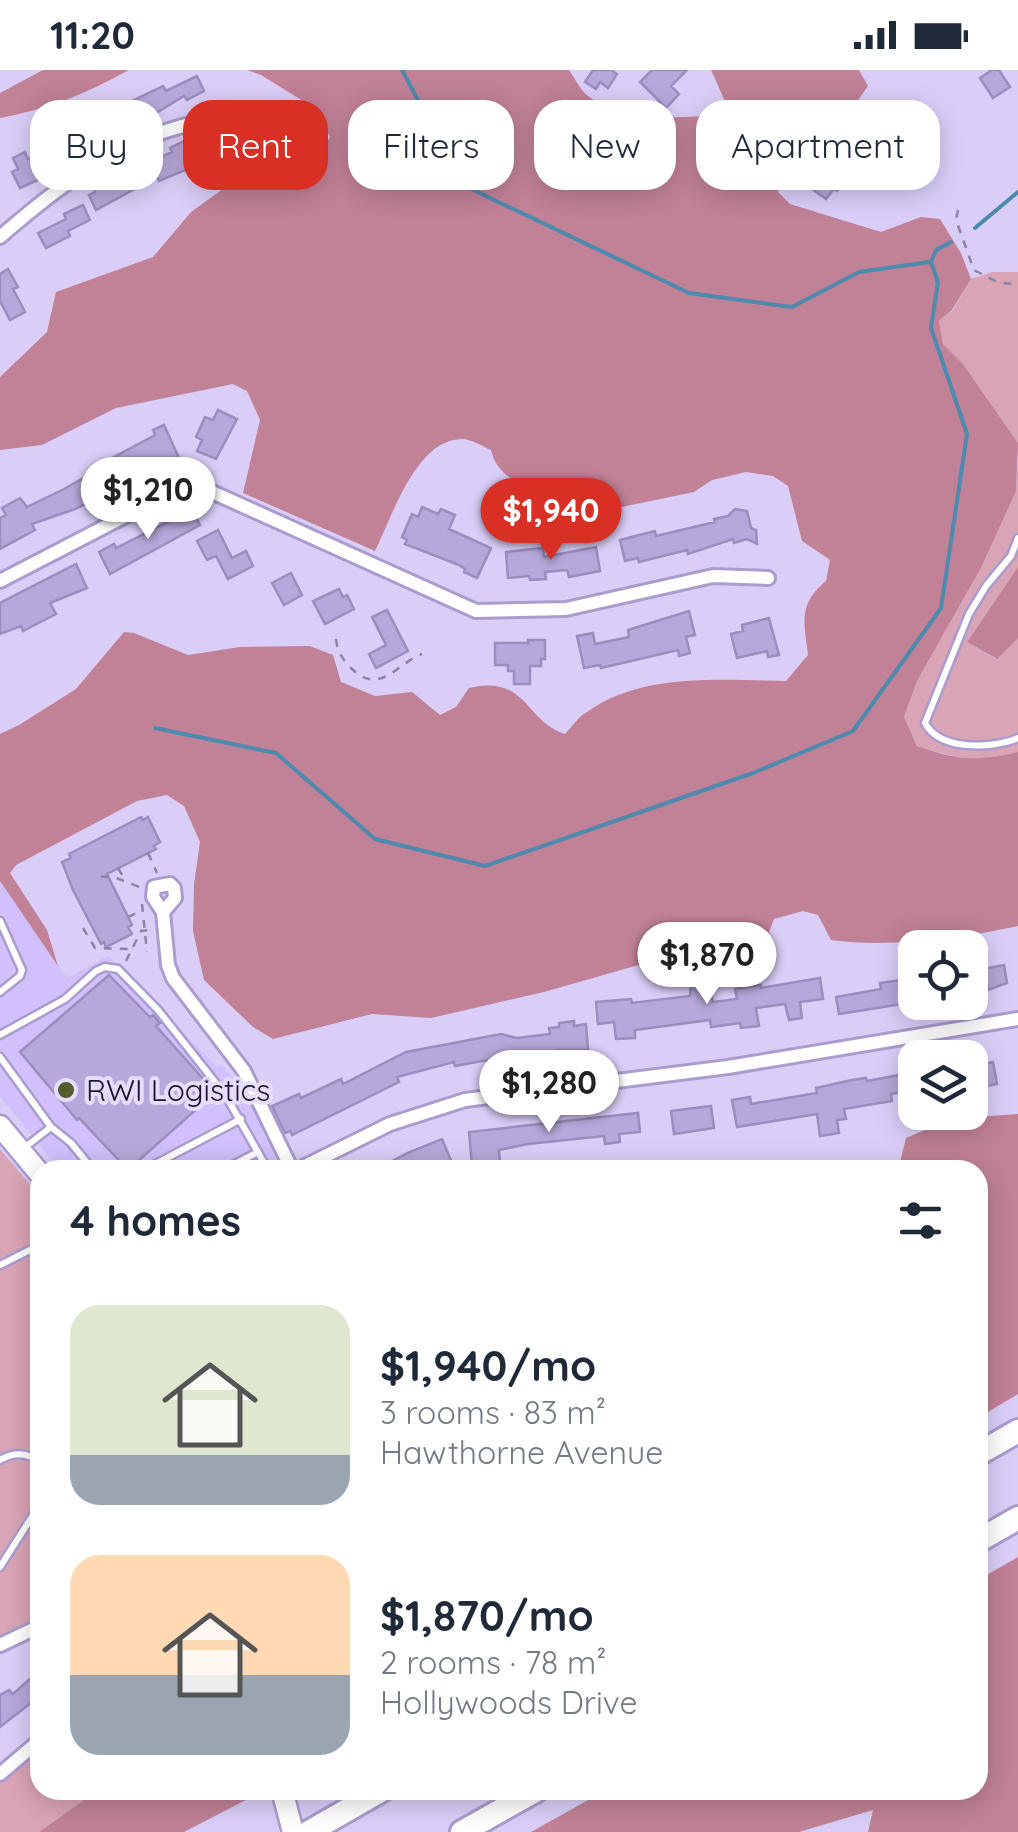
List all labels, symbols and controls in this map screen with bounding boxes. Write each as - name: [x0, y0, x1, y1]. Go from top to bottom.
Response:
- text: 11:20: [50, 11, 135, 59]
- chip: Buy: [30, 100, 163, 190]
- chip: Rent: [183, 100, 328, 190]
- chip: Filters: [348, 100, 514, 190]
- chip: New: [534, 100, 676, 190]
- chip: Apartment: [696, 100, 940, 190]
- pin: $1,210: [67, 457, 229, 542]
- text: $1,210: [103, 469, 193, 509]
- pin: $1,940: [470, 478, 632, 563]
- text: $1,940: [503, 490, 600, 530]
- pin: $1,870: [626, 922, 788, 1007]
- map controls: [898, 930, 988, 1130]
- button: locate: [898, 930, 988, 1020]
- text: $1,870: [659, 934, 755, 974]
- button: layers: [898, 1040, 988, 1130]
- pin: $1,280: [468, 1050, 630, 1135]
- text: $1,280: [501, 1062, 597, 1102]
- place label: RWI Logistics: [86, 1071, 270, 1109]
- marker: RWI Logistics: [55, 1079, 77, 1101]
- icon: filters: [893, 1193, 948, 1248]
- text: 4 homes: [70, 1194, 241, 1247]
- text: $1,940/mo: [380, 1339, 596, 1392]
- icon: home: [150, 1345, 270, 1465]
- text: 3 rooms · 83 m²: [380, 1392, 606, 1432]
- text: Hawthorne Avenue: [380, 1432, 663, 1472]
- text: $1,870/mo: [380, 1589, 594, 1642]
- icon: home: [150, 1595, 270, 1715]
- text: 2 rooms · 78 m²: [380, 1642, 606, 1682]
- text: Hollywoods Drive: [380, 1682, 638, 1722]

